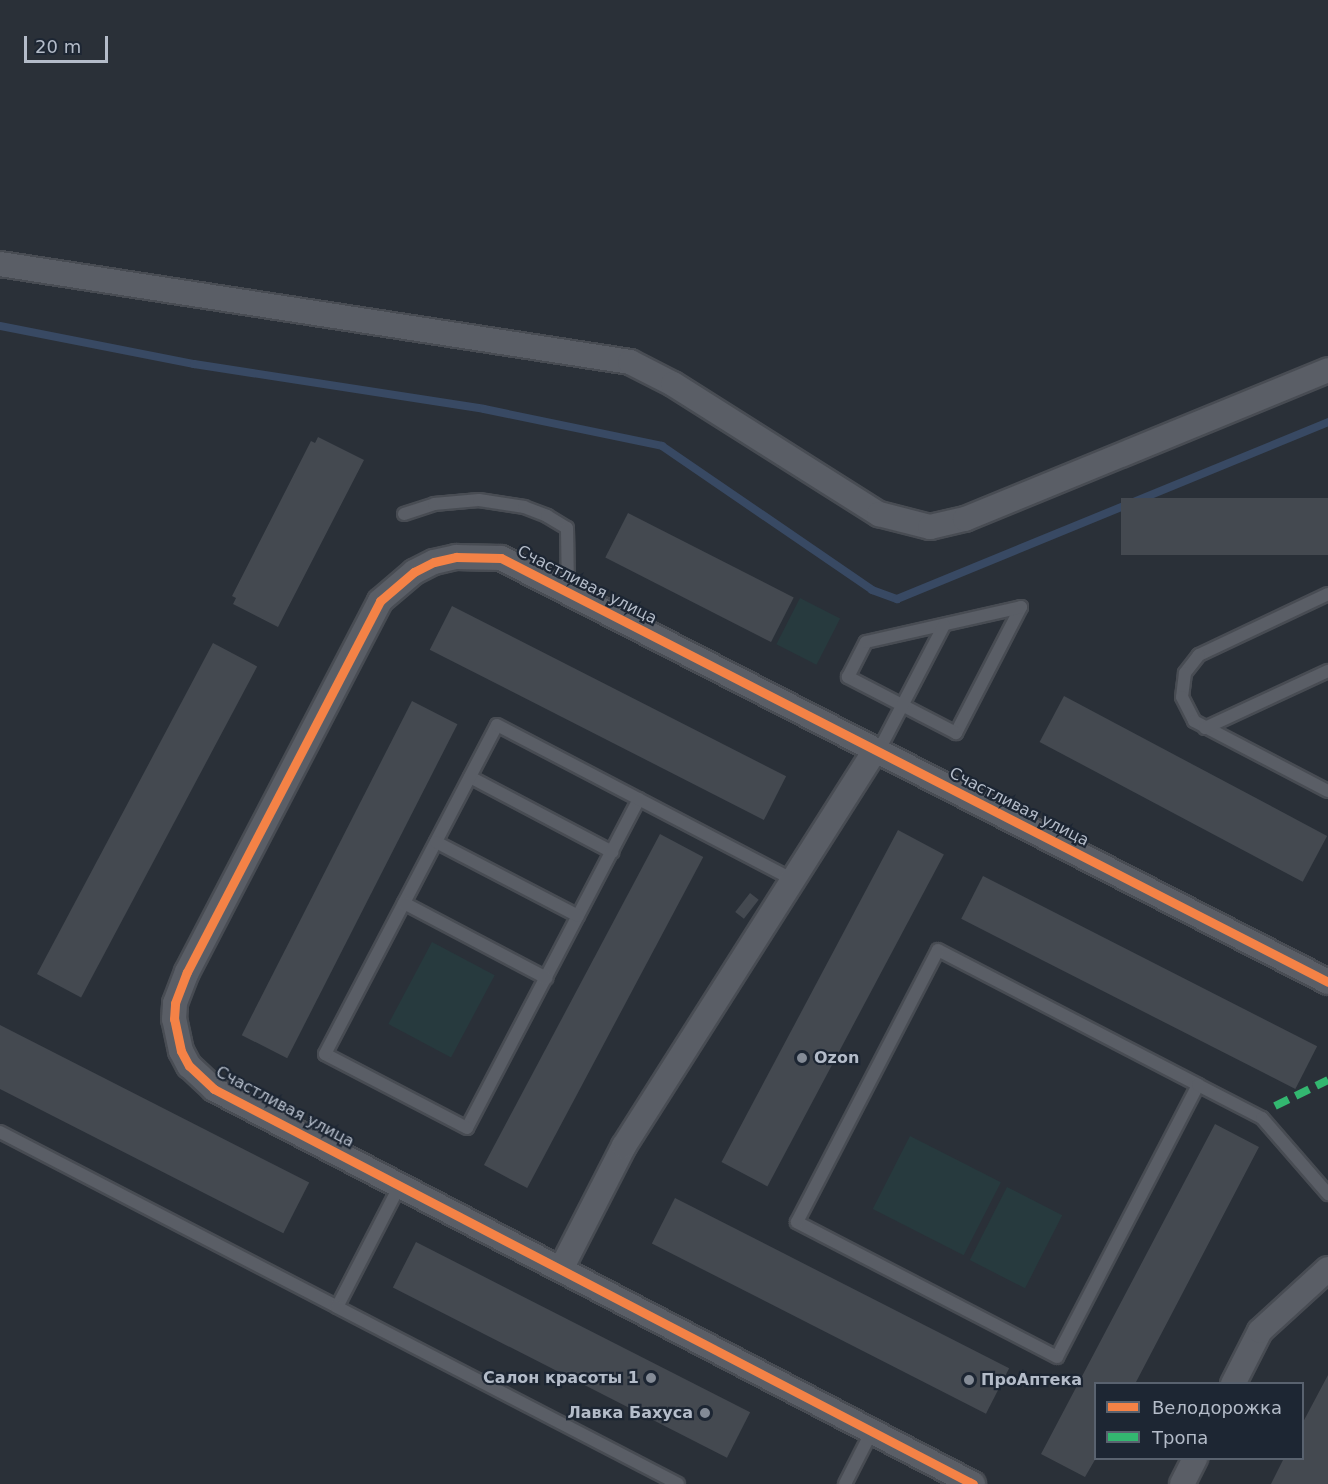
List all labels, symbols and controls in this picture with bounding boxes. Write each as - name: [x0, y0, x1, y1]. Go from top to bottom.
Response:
- scale bar: [27, 24, 111, 62]
- text: 20 m: [35, 36, 81, 57]
- street label: Счастливая улица: [514, 542, 660, 628]
- street label: Счастливая улица: [946, 764, 1092, 850]
- place label: Ozon: [814, 1048, 859, 1068]
- marker: Ozon: [795, 1051, 809, 1065]
- street label: Счастливая улица: [213, 1062, 357, 1152]
- place label: Салон красоты 1: [483, 1368, 639, 1388]
- place label: ПроАптека: [981, 1370, 1082, 1390]
- marker: Салон красоты 1: [644, 1371, 658, 1385]
- marker: ПроАптека: [962, 1373, 976, 1387]
- legend: [1094, 1382, 1304, 1460]
- text: Велодорожка: [1152, 1397, 1282, 1418]
- place label: Лавка Бахуса: [568, 1403, 693, 1423]
- marker: Лавка Бахуса: [698, 1406, 712, 1420]
- text: Тропа: [1152, 1427, 1208, 1448]

